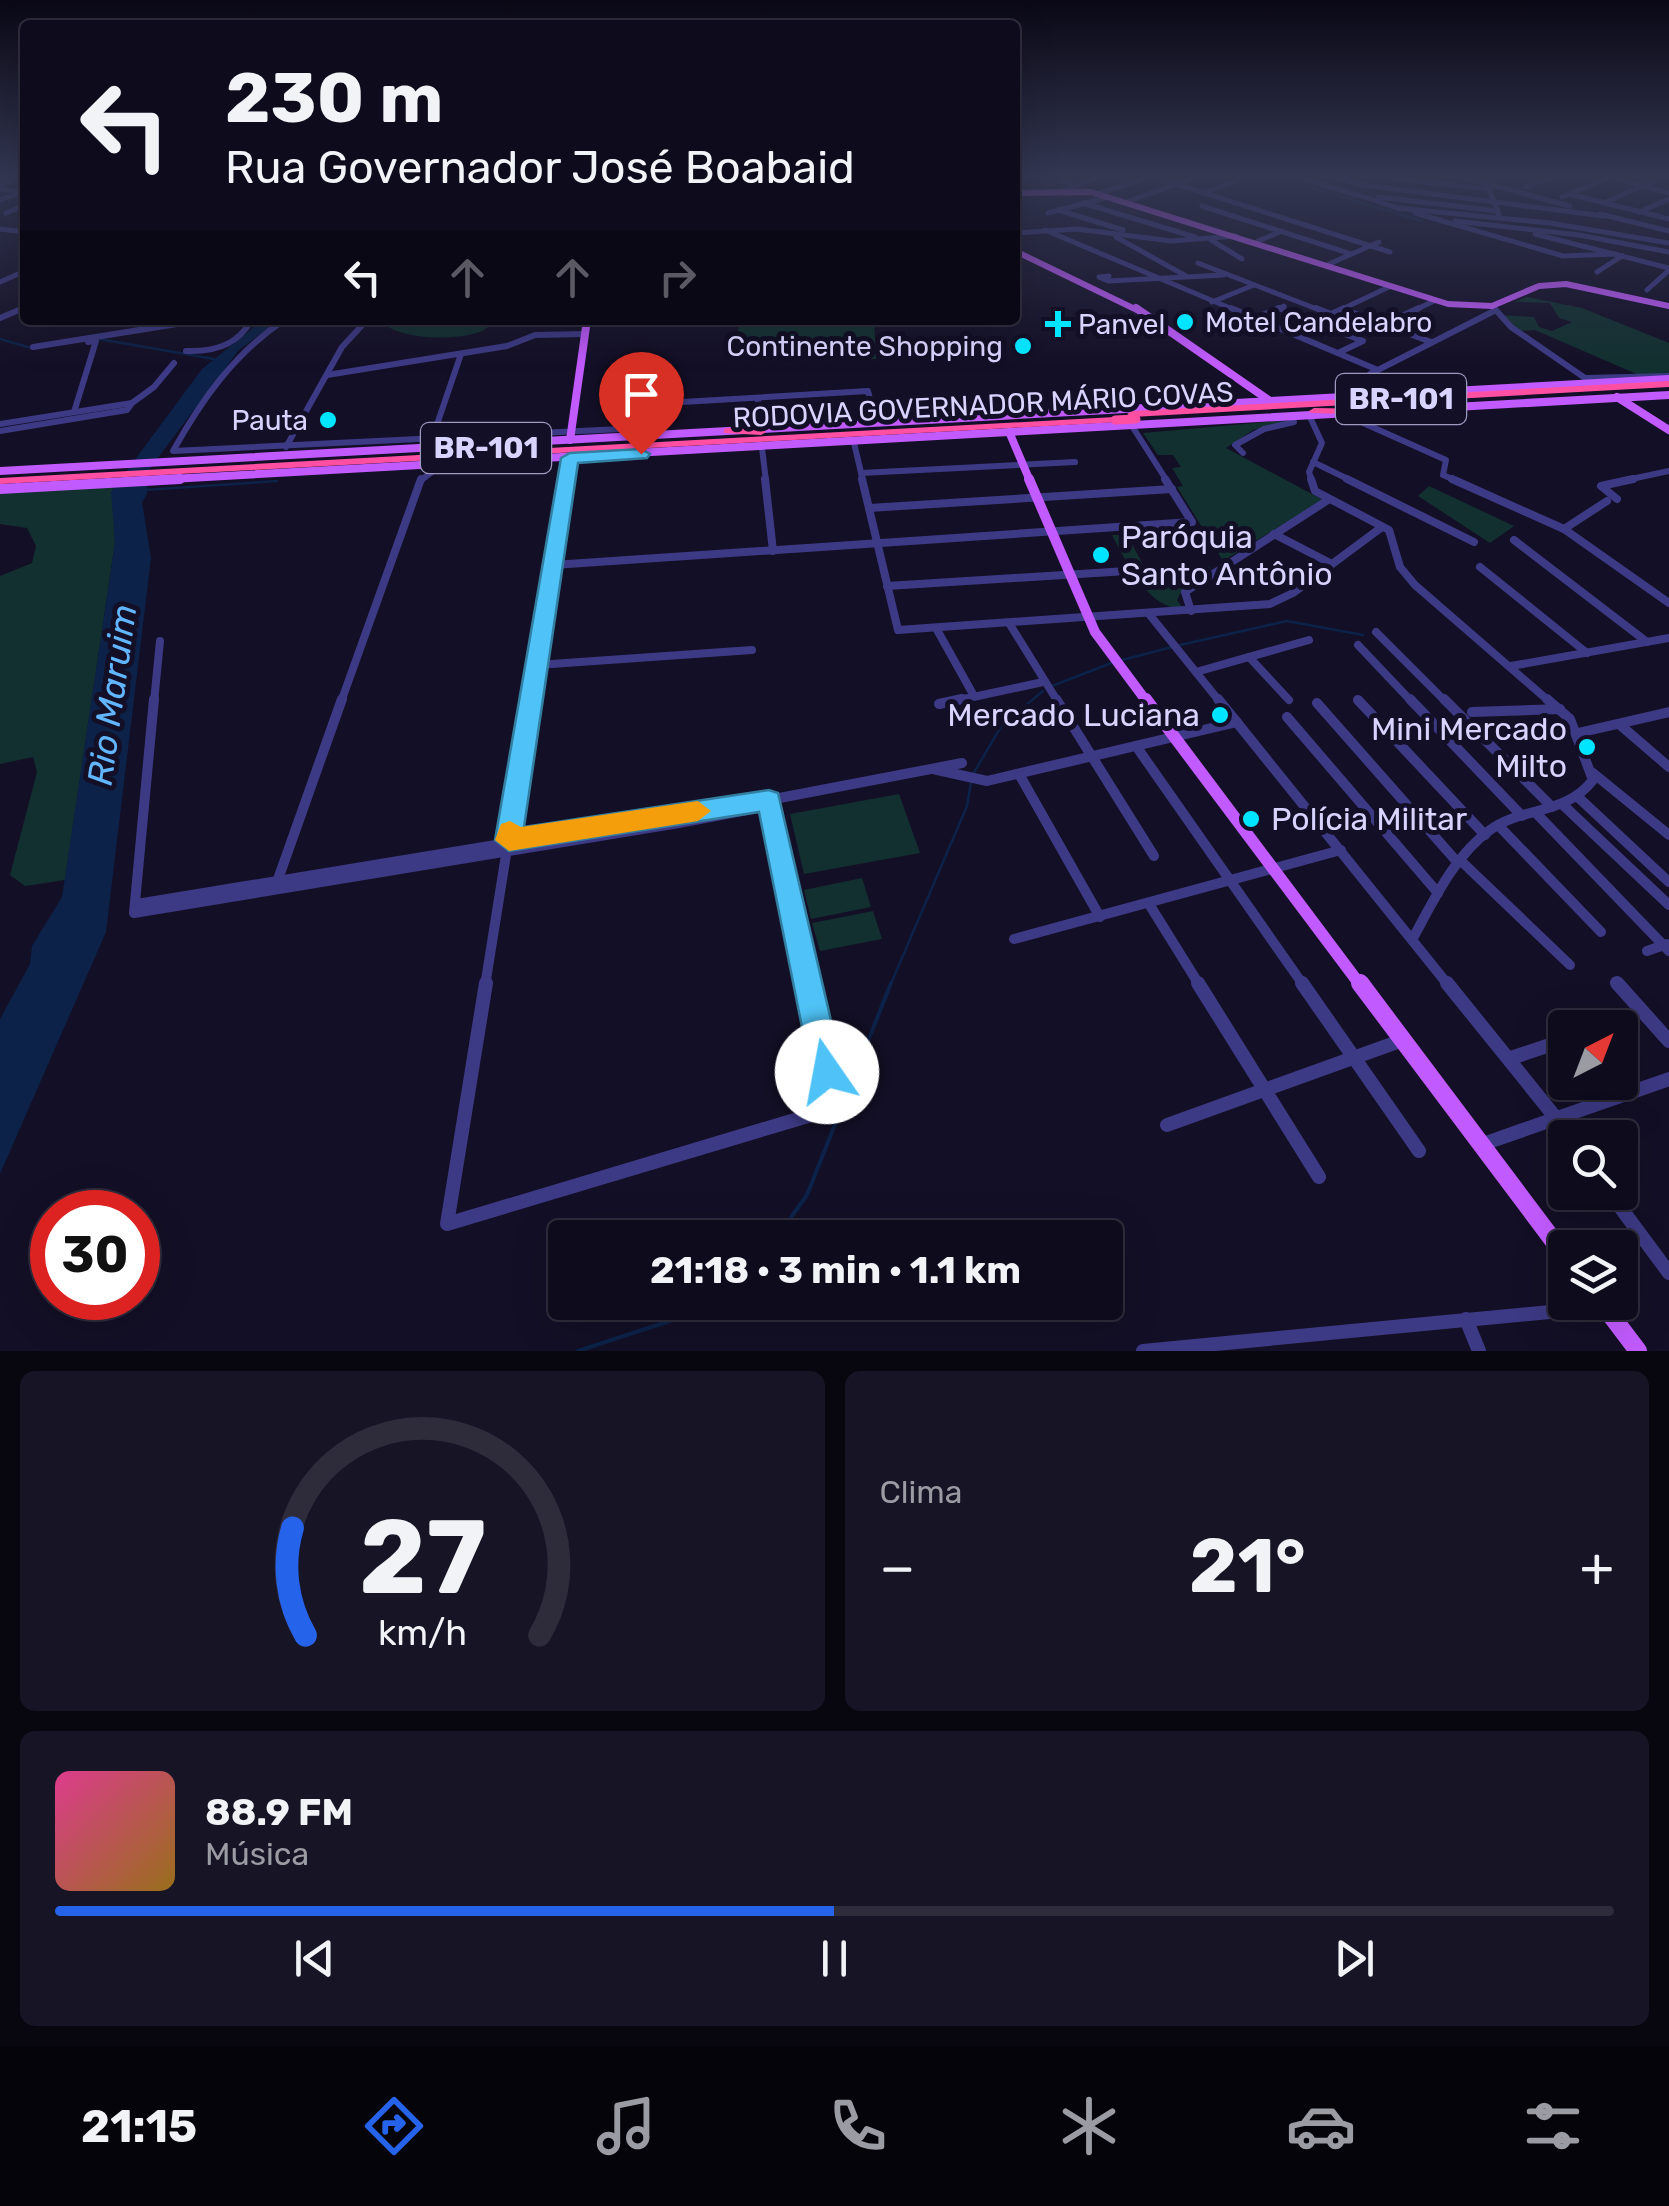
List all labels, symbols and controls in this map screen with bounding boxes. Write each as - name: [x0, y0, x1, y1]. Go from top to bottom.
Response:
- text: 230 m: [225, 57, 443, 140]
- icon: left: [60, 60, 190, 190]
- text: Rua Governador José Boabaid: [225, 141, 855, 194]
- icon: left: [335, 250, 390, 305]
- icon: ahead: [440, 250, 495, 305]
- icon: ahead: [545, 250, 600, 305]
- icon: right: [650, 250, 705, 305]
- place label: Motel Candelabro: [1205, 306, 1432, 339]
- place label: Panvel: [1078, 308, 1165, 341]
- marker: Motel Candelabro: [1174, 311, 1196, 333]
- marker: Panvel: [1047, 313, 1069, 335]
- place label: Continente Shopping: [727, 330, 1003, 363]
- marker: Continente Shopping: [1012, 335, 1034, 357]
- pin: [599, 352, 684, 455]
- icon: arrive: [614, 367, 669, 422]
- road number: BR-101: [1336, 374, 1466, 424]
- street label: RODOVIA GOVERNADOR MÁRIO COVAS: [732, 375, 1234, 435]
- place label: Pauta: [232, 404, 308, 437]
- marker: Pauta: [317, 409, 339, 431]
- road number: BR-101: [421, 423, 551, 473]
- place label: Paróquia Santo Antônio: [1121, 518, 1333, 593]
- marker: Paróquia Santo Antônio: [1090, 544, 1112, 566]
- water label: Rio Maruim: [78, 602, 146, 788]
- place label: Mercado Luciana: [947, 696, 1200, 734]
- marker: Mercado Luciana: [1209, 704, 1231, 726]
- place label: Mini Mercado Milto: [1371, 710, 1567, 785]
- marker: Mini Mercado Milto: [1576, 736, 1598, 758]
- place label: Polícia Militar: [1271, 800, 1467, 838]
- marker: Polícia Militar: [1240, 808, 1262, 830]
- north arrow: [1548, 1010, 1638, 1100]
- map controls: [1548, 1010, 1638, 1320]
- position arrow: [775, 1020, 879, 1124]
- button: search: [1548, 1120, 1638, 1210]
- speed limit sign: 30: [30, 1190, 160, 1320]
- button: layers: [1548, 1230, 1638, 1320]
- text: 21:18 · 3 min · 1.1 km: [650, 1247, 1021, 1293]
- text: Clima: [880, 1473, 962, 1511]
- text: 27: [359, 1496, 486, 1619]
- text: 21°: [1189, 1522, 1306, 1611]
- text: −: [880, 1535, 915, 1600]
- text: +: [1580, 1535, 1614, 1600]
- text: km/h: [378, 1612, 467, 1654]
- text: 88.9 FM: [205, 1789, 353, 1835]
- text: Música: [205, 1835, 309, 1873]
- icon: previous: [287, 1931, 342, 1986]
- icon: pause: [807, 1931, 862, 1986]
- icon: next: [1327, 1931, 1382, 1986]
- icon: directions: [359, 2091, 429, 2161]
- icon: music: [591, 2091, 661, 2161]
- icon: phone: [823, 2091, 893, 2161]
- icon: climate: [1054, 2091, 1124, 2161]
- icon: car: [1286, 2091, 1356, 2161]
- icon: filters: [1518, 2091, 1588, 2161]
- text: 21:15: [81, 2100, 197, 2153]

